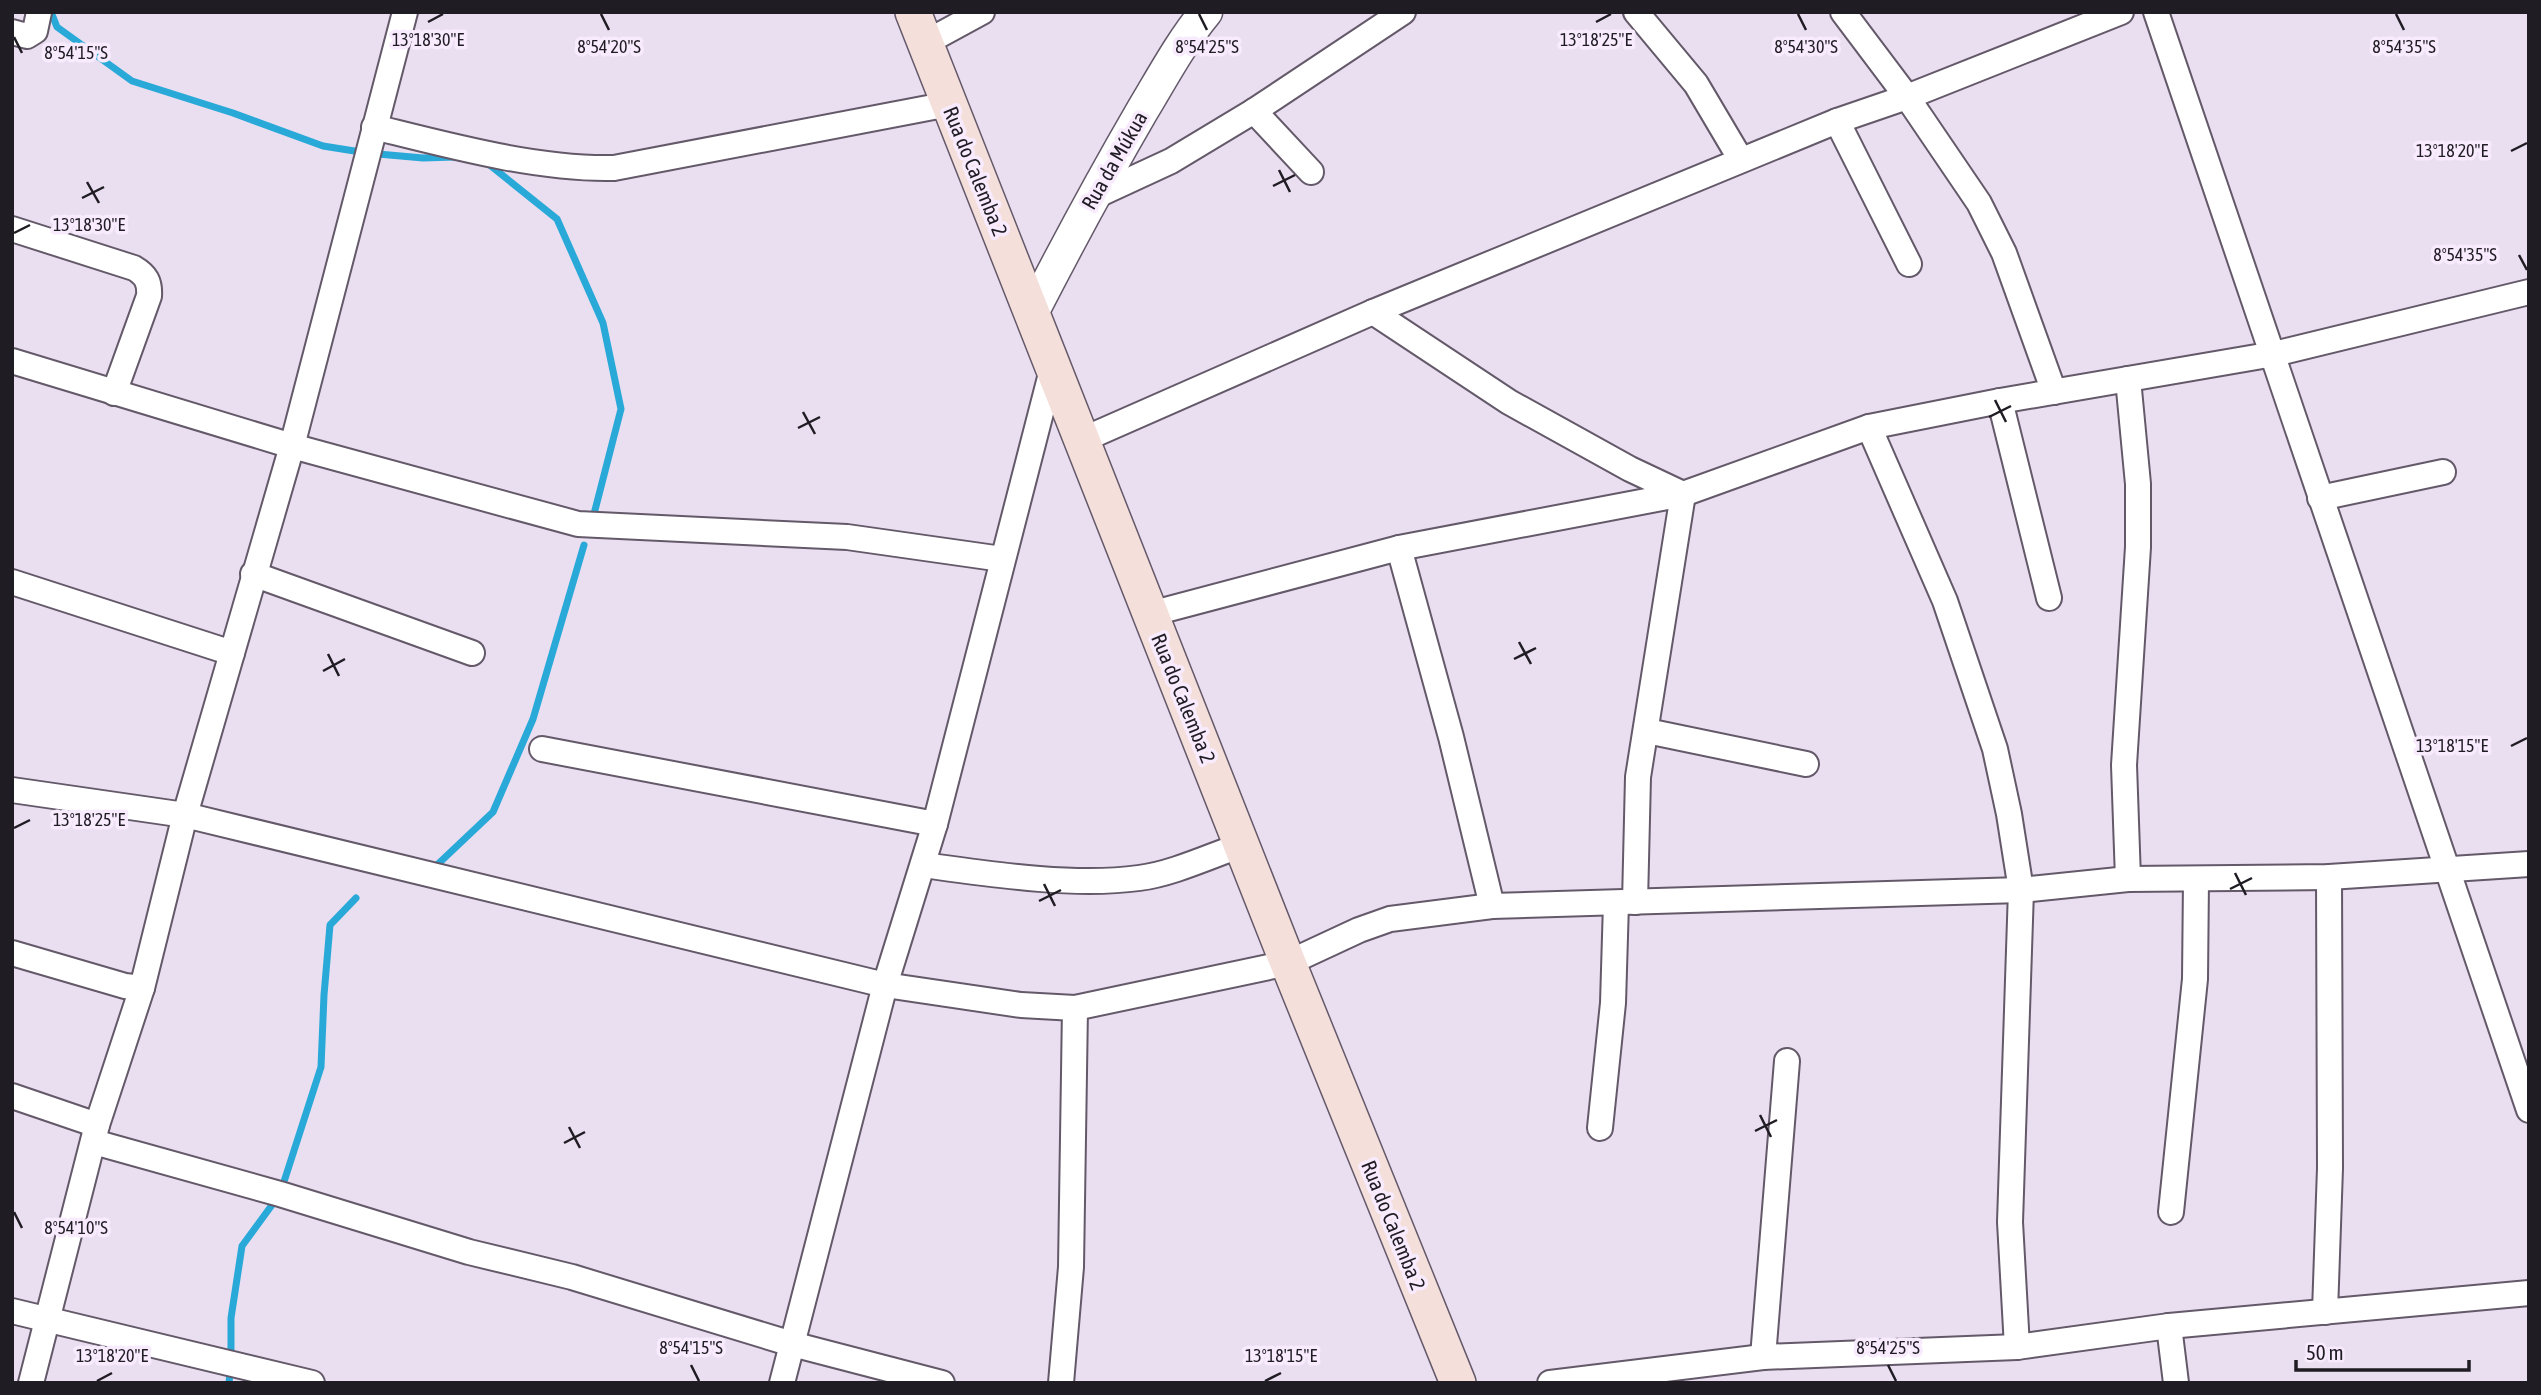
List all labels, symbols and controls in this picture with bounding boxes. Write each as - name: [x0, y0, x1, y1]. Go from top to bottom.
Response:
- text: 13°18'30"E: [392, 29, 464, 50]
- text: 13°18'25"E: [1560, 29, 1632, 50]
- text: 8°54'20"S: [577, 36, 641, 57]
- text: 8°54'25"S: [1175, 36, 1239, 57]
- text: 8°54'30"S: [1774, 36, 1838, 57]
- text: 8°54'35"S: [2372, 36, 2436, 57]
- text: 8°54'15"S: [44, 42, 108, 63]
- street label: Rua do Calemba 2: [939, 103, 1013, 239]
- street label: Rua da Múkua: [1076, 107, 1152, 213]
- text: 13°18'20"E: [2416, 140, 2488, 161]
- text: 13°18'30"E: [53, 214, 125, 235]
- text: 8°54'35"S: [2433, 244, 2497, 265]
- street label: Rua do Calemba 2: [1147, 630, 1221, 766]
- text: 13°18'15"E: [2416, 735, 2488, 756]
- text: 13°18'25"E: [53, 809, 125, 830]
- street label: Rua do Calemba 2: [1357, 1157, 1431, 1293]
- text: 8°54'10"S: [44, 1217, 108, 1238]
- scale bar: [2296, 1328, 2469, 1372]
- text: 8°54'15"S: [659, 1337, 723, 1358]
- text: 8°54'25"S: [1856, 1337, 1920, 1358]
- text: 50 m: [2306, 1340, 2344, 1364]
- text: 13°18'20"E: [76, 1345, 148, 1366]
- text: 13°18'15"E: [1245, 1345, 1317, 1366]

